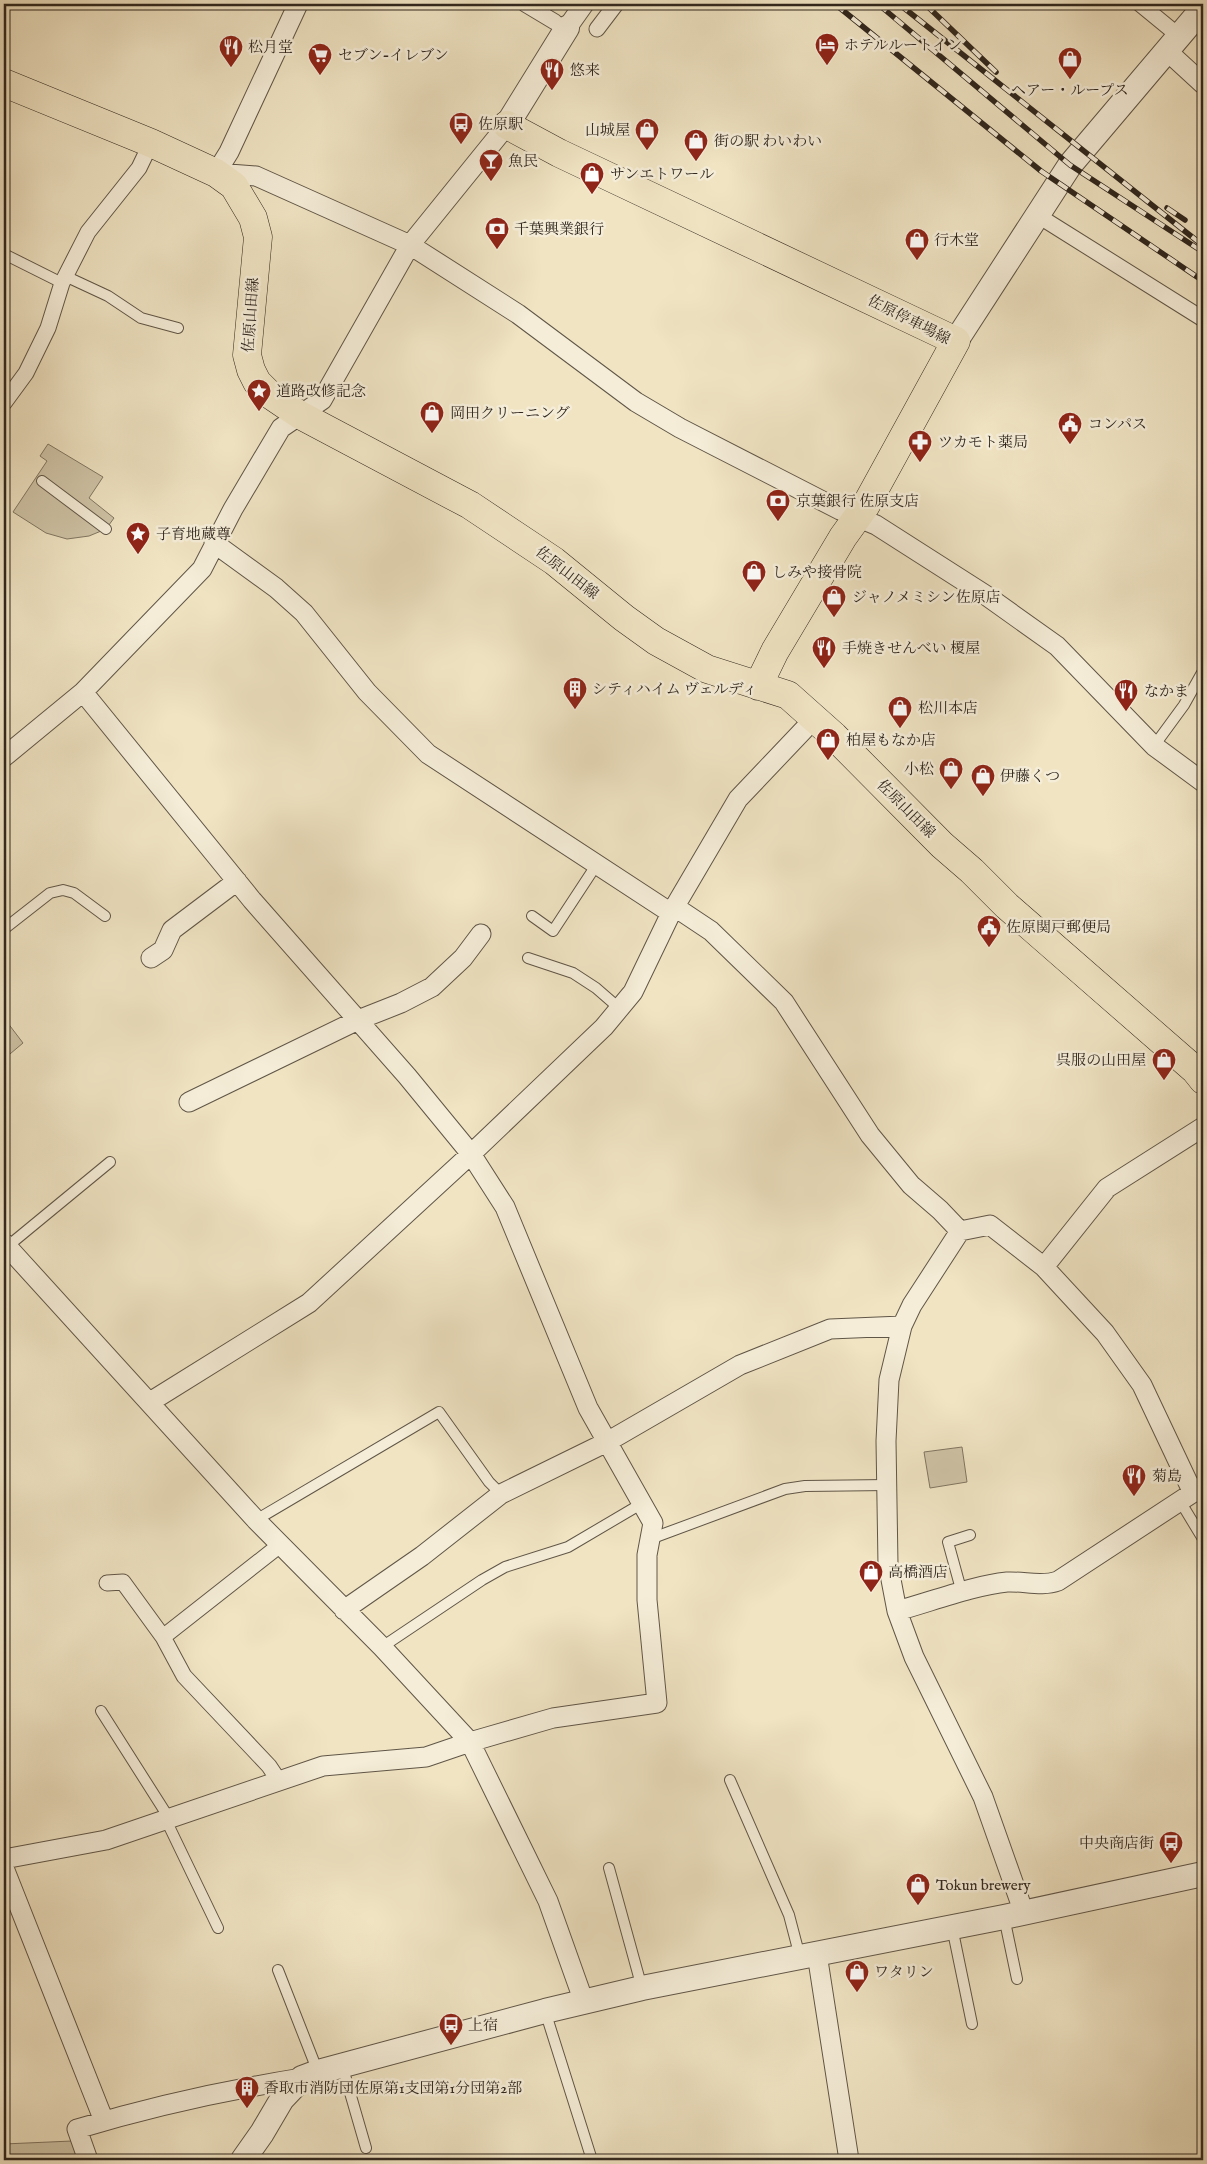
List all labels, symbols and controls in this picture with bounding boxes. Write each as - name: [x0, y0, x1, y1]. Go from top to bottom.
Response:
- hotel icon: ホテルルートイン: [814, 32, 840, 66]
- restaurant icon: 松月堂: [218, 34, 244, 68]
- place label: ホテルルートイン: [844, 36, 962, 55]
- place label: 松月堂: [248, 38, 293, 57]
- supermarket icon: セブン-イレブン: [307, 42, 333, 76]
- place label: セブン-イレブン: [338, 46, 449, 65]
- shop icon: ヘアー・ループス: [1057, 46, 1083, 80]
- restaurant icon: 悠来: [539, 57, 565, 91]
- place label: 悠来: [570, 61, 600, 80]
- place label: ヘアー・ループス: [1011, 81, 1129, 100]
- bus stop icon: 佐原駅: [448, 111, 474, 145]
- place label: 佐原駅: [478, 115, 523, 134]
- shop icon: 山城屋: [634, 117, 660, 151]
- place label: 山城屋: [585, 121, 630, 140]
- shop icon: 街の駅 わいわい: [683, 128, 709, 162]
- place label: 街の駅 わいわい: [714, 132, 822, 151]
- bar icon: 魚民: [478, 148, 504, 182]
- place label: 魚民: [508, 152, 538, 171]
- shop icon: サンエトワール: [579, 161, 605, 195]
- place label: サンエトワール: [610, 165, 714, 184]
- bank icon: 千葉興業銀行: [484, 216, 510, 250]
- place label: 千葉興業銀行: [514, 220, 604, 239]
- shop icon: 行木堂: [904, 227, 930, 261]
- place label: 行木堂: [934, 231, 979, 250]
- street label: 佐原山田線: [239, 277, 263, 353]
- street label: 佐原停車場線: [865, 291, 953, 349]
- place icon: 道路改修記念: [246, 378, 272, 412]
- place label: 道路改修記念: [276, 382, 366, 401]
- shop icon: 岡田クリーニング: [419, 400, 445, 434]
- place label: 岡田クリーニング: [450, 404, 570, 423]
- public building icon: コンパス: [1057, 411, 1083, 445]
- place label: コンパス: [1088, 415, 1147, 434]
- pharmacy icon: ツカモト薬局: [907, 429, 933, 463]
- place label: ツカモト薬局: [938, 433, 1028, 452]
- bank icon: 京葉銀行 佐原支店: [765, 488, 791, 522]
- place label: 京葉銀行 佐原支店: [796, 492, 919, 511]
- place icon: 子育地蔵尊: [125, 521, 151, 555]
- place label: 子育地蔵尊: [156, 525, 231, 544]
- street label: 佐原山田線: [532, 542, 602, 604]
- shop icon: しみや接骨院: [741, 559, 767, 593]
- place label: しみや接骨院: [772, 563, 862, 582]
- shop icon: ジャノメミシン佐原店: [821, 584, 847, 618]
- place label: ジャノメミシン佐原店: [852, 588, 1001, 607]
- restaurant icon: 手焼きせんべい 榎屋: [811, 635, 837, 669]
- place label: 手焼きせんべい 榎屋: [842, 639, 980, 658]
- building icon: シティハイム ヴェルディ: [562, 676, 588, 710]
- restaurant icon: なかま: [1113, 678, 1139, 712]
- place label: シティハイム ヴェルディ: [592, 680, 757, 699]
- place label: なかま: [1144, 682, 1189, 701]
- shop icon: 松川本店: [887, 695, 913, 729]
- place label: 松川本店: [918, 699, 978, 718]
- shop icon: 柏屋もなか店: [815, 727, 841, 761]
- place label: 柏屋もなか店: [846, 731, 936, 750]
- shop icon: 小松: [938, 756, 964, 790]
- place label: 小松: [904, 760, 934, 779]
- shop icon: 伊藤くつ: [970, 763, 996, 797]
- place label: 伊藤くつ: [1000, 767, 1060, 786]
- street label: 佐原山田線: [873, 776, 939, 842]
- public building icon: 佐原関戸郵便局: [976, 914, 1002, 948]
- place label: 佐原関戸郵便局: [1006, 918, 1111, 937]
- shop icon: 呉服の山田屋: [1151, 1047, 1177, 1081]
- place label: 呉服の山田屋: [1056, 1051, 1146, 1070]
- restaurant icon: 菊島: [1121, 1463, 1147, 1497]
- place label: 菊島: [1152, 1467, 1182, 1486]
- shop icon: 高橋酒店: [858, 1559, 884, 1593]
- place label: 高橋酒店: [888, 1563, 948, 1582]
- bus stop icon: 中央商店街: [1158, 1830, 1184, 1864]
- place label: 中央商店街: [1079, 1834, 1154, 1853]
- shop icon: Tokun brewery: [905, 1872, 931, 1906]
- place label: Tokun brewery: [936, 1876, 1031, 1895]
- shop icon: ワタリン: [844, 1959, 870, 1993]
- place label: ワタリン: [874, 1963, 934, 1982]
- bus stop icon: 上宿: [438, 2012, 464, 2046]
- place label: 上宿: [468, 2016, 498, 2035]
- building icon: 香取市消防団佐原第1支団第1分団第2部: [234, 2075, 260, 2109]
- place label: 香取市消防団佐原第1支団第1分団第2部: [264, 2079, 522, 2098]

